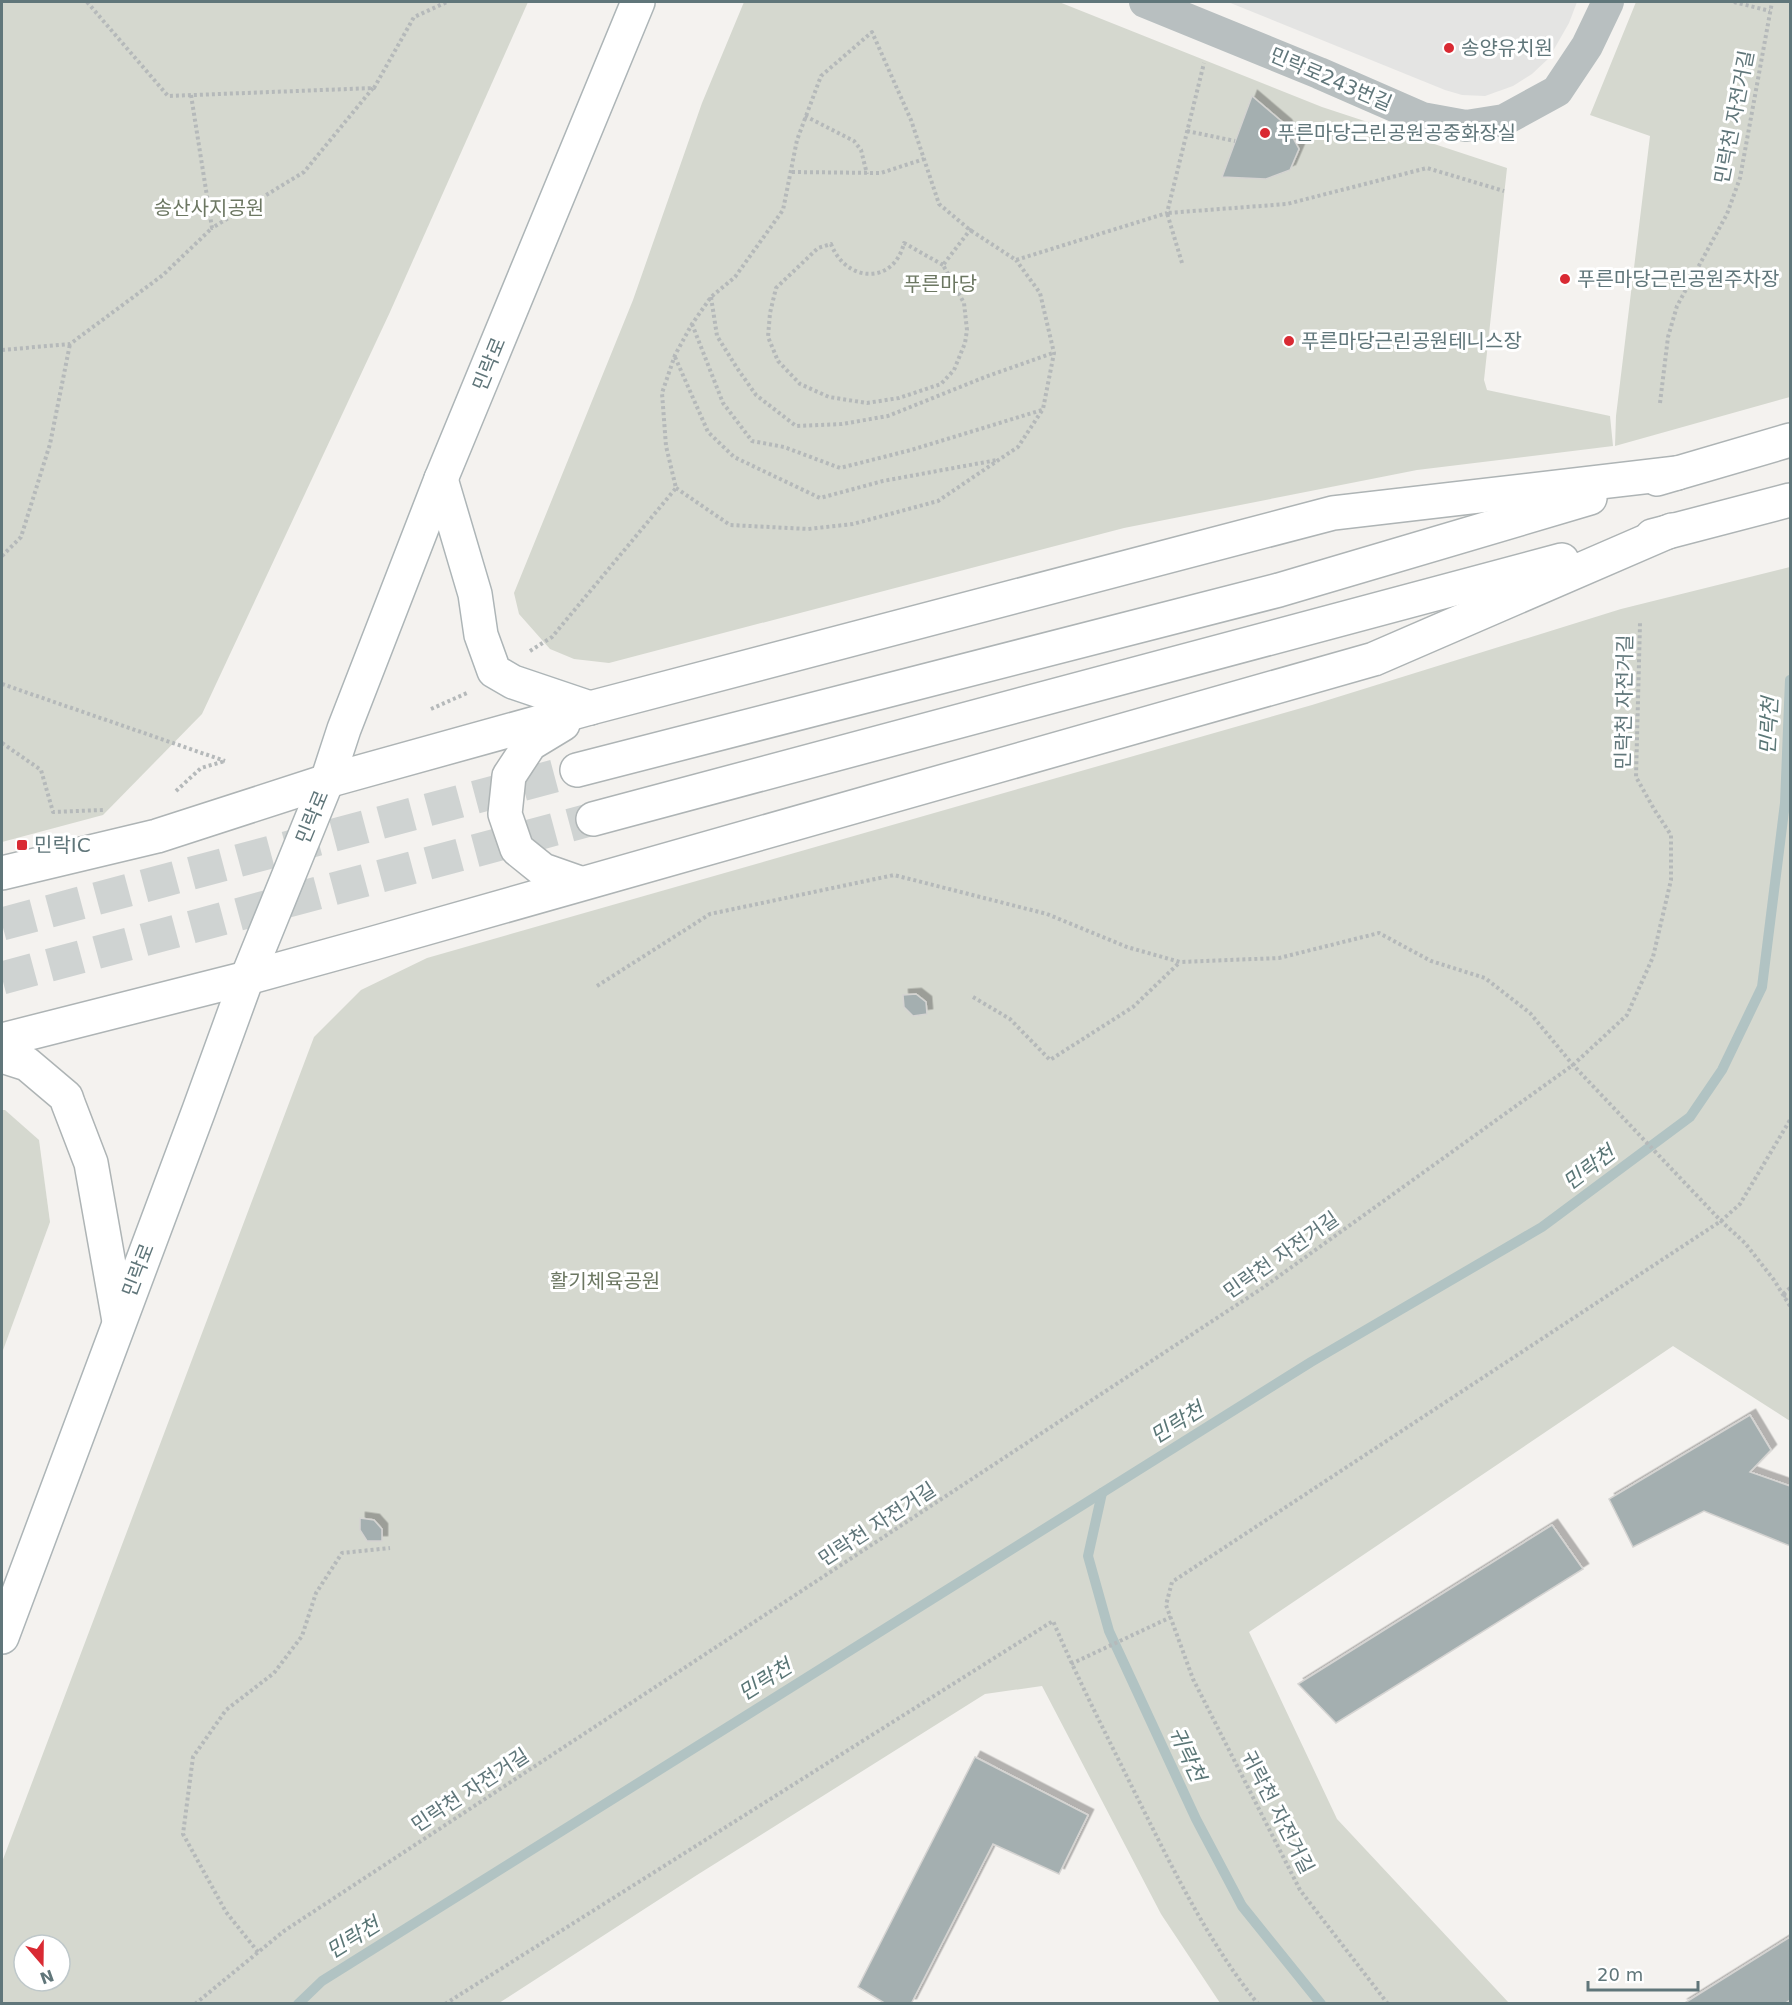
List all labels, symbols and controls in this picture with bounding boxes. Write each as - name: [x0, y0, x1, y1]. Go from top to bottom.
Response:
- place label: 송양유치원: [1461, 36, 1553, 60]
- marker: 송양유치원: [1442, 41, 1456, 55]
- street label: 민락로243번길: [1266, 43, 1396, 115]
- street label: 민락천 자전거길: [1709, 48, 1759, 186]
- place label: 푸른마당근린공원공중화장실: [1277, 121, 1516, 145]
- marker: 푸른마당근린공원공중화장실: [1258, 126, 1272, 140]
- park label: 송산사지공원: [154, 196, 264, 220]
- place label: 푸른마당근린공원주차장: [1577, 267, 1779, 291]
- park label: 푸른마당: [903, 272, 977, 296]
- marker: 푸른마당근린공원주차장: [1558, 272, 1572, 286]
- place label: 푸른마당근린공원테니스장: [1301, 329, 1522, 353]
- street label: 민락로: [468, 334, 510, 394]
- marker: 푸른마당근린공원테니스장: [1282, 334, 1296, 348]
- street label: 민락천 자전거길: [1611, 634, 1637, 770]
- water label: 민락천: [1755, 694, 1783, 756]
- street label: 민락로: [291, 787, 333, 847]
- place label: 민락IC: [34, 833, 91, 857]
- marker: 민락IC: [15, 838, 29, 852]
- water label: 민락천: [1559, 1139, 1622, 1195]
- street label: 민락천 자전거길: [1219, 1206, 1343, 1304]
- street label: 민락로: [117, 1240, 159, 1300]
- park label: 활기체육공원: [550, 1269, 660, 1293]
- water label: 민락천: [1146, 1396, 1210, 1449]
- street label: 민락천 자전거길: [814, 1477, 940, 1571]
- water label: 민락천: [734, 1653, 798, 1706]
- water label: 귀락천: [1164, 1723, 1211, 1788]
- street label: 민락천 자전거길: [407, 1743, 533, 1837]
- street label: 귀락천 자전거길: [1237, 1746, 1319, 1878]
- water label: 민락천: [322, 1911, 386, 1964]
- north arrow: [12, 1933, 72, 1993]
- scale bar: [1588, 1954, 1698, 1992]
- text: 20 m: [1597, 1964, 1643, 1985]
- text: N: [37, 1965, 57, 1988]

